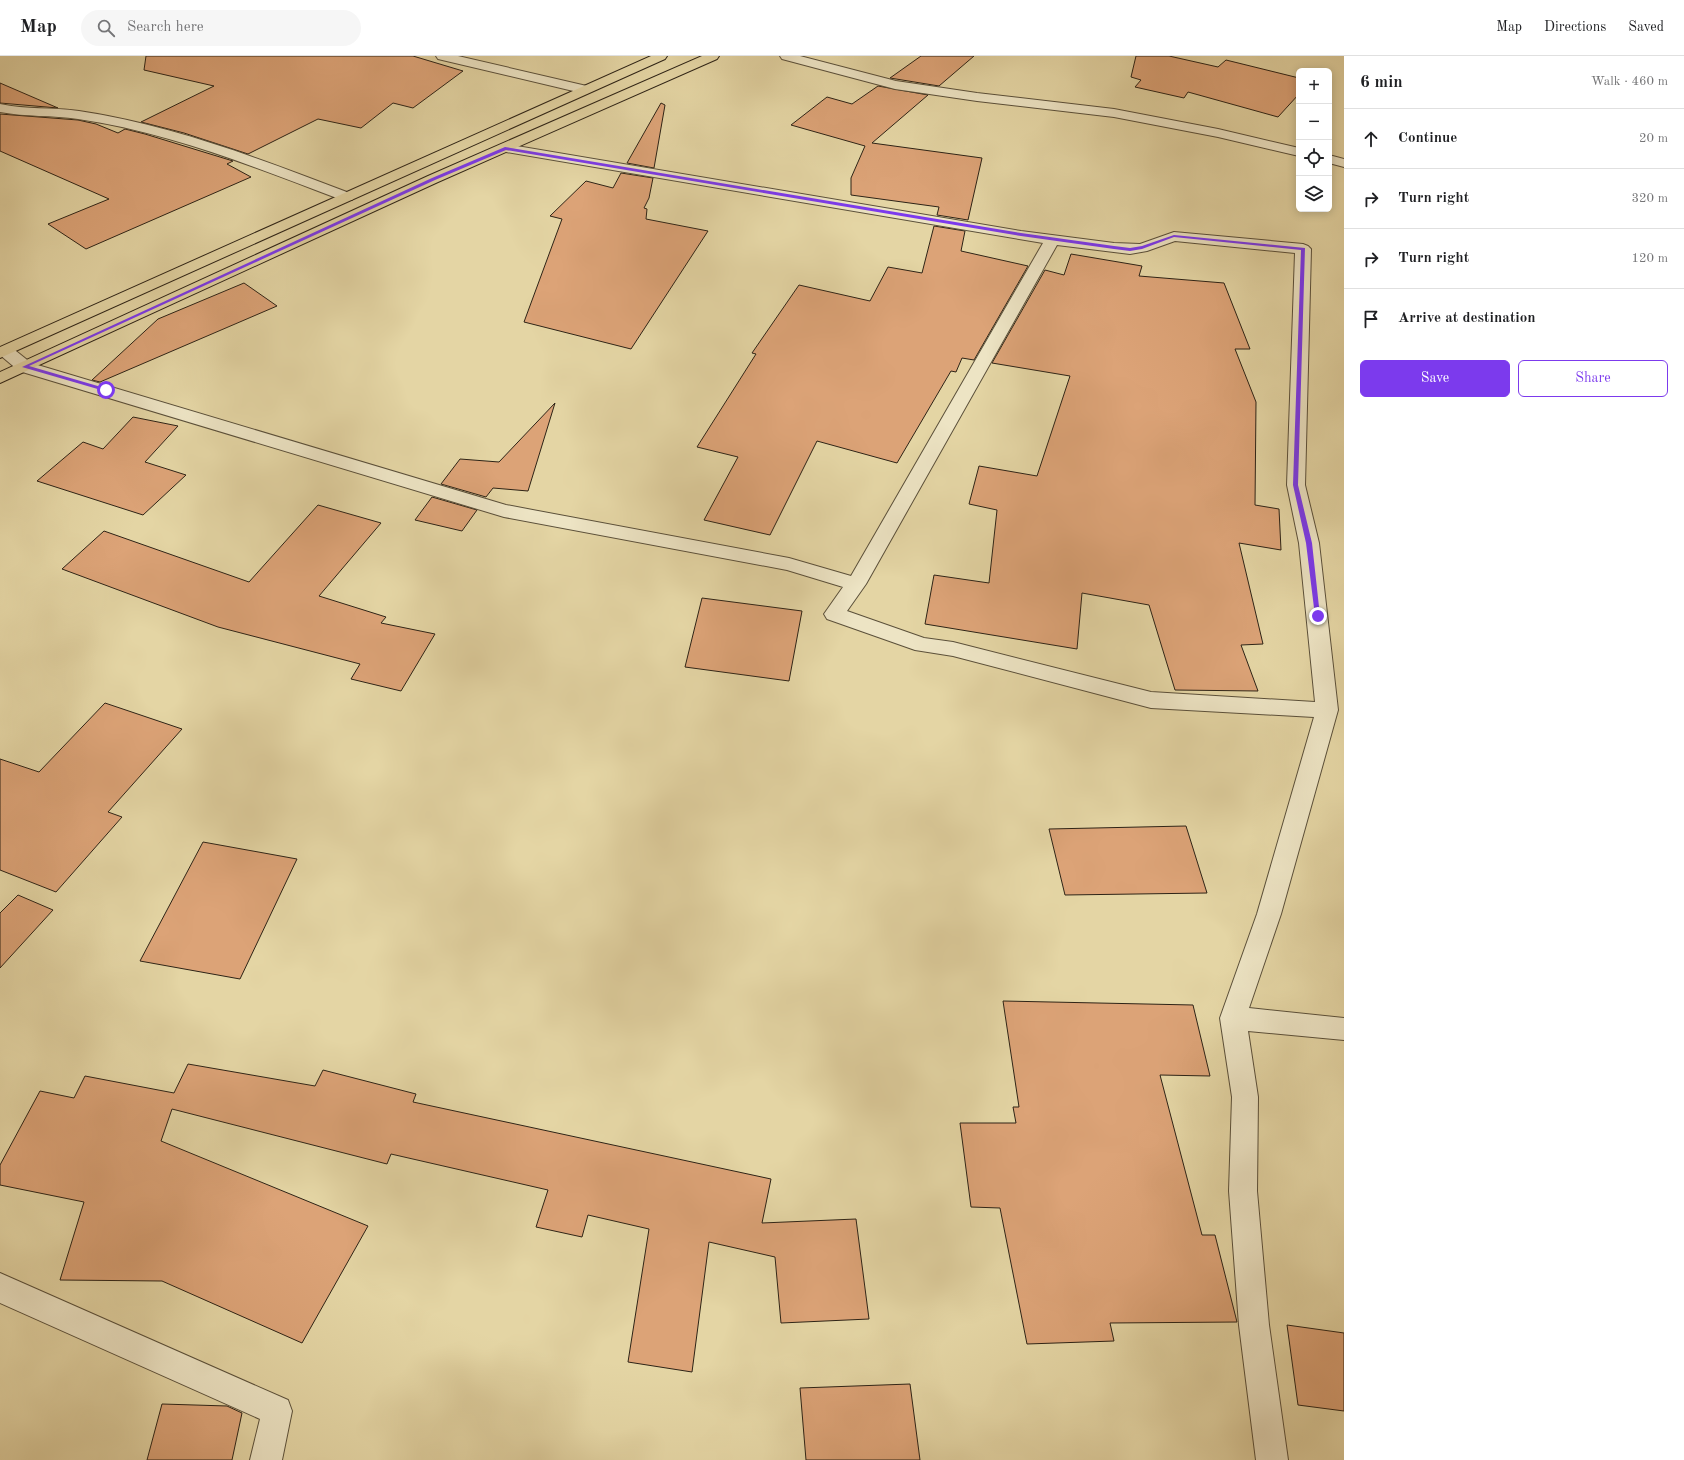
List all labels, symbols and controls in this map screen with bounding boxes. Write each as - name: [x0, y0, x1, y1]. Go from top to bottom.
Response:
- search box: [81, 10, 361, 46]
- icon: search: [95, 17, 117, 39]
- text: Map: [20, 18, 57, 37]
- text: Search here: [127, 20, 204, 35]
- text: Map: [1496, 20, 1522, 34]
- text: Directions: [1544, 20, 1606, 34]
- text: Saved: [1628, 20, 1664, 34]
- map controls: [1296, 68, 1332, 212]
- button: +: [1296, 68, 1332, 104]
- text: 6 min: [1360, 74, 1403, 91]
- text: Walk · 460 m: [1591, 75, 1668, 88]
- button: −: [1296, 104, 1332, 140]
- icon: ahead: [1360, 128, 1382, 150]
- text: Continue: [1398, 131, 1457, 146]
- text: 20 m: [1639, 132, 1668, 145]
- button: locate: [1296, 140, 1332, 176]
- button: layers: [1296, 176, 1332, 212]
- icon: right: [1360, 188, 1382, 210]
- text: Turn right: [1398, 191, 1469, 206]
- text: 320 m: [1631, 192, 1668, 205]
- icon: right: [1360, 248, 1382, 270]
- text: Turn right: [1398, 251, 1469, 266]
- text: 120 m: [1631, 252, 1668, 265]
- icon: arrive: [1360, 308, 1382, 330]
- text: Arrive at destination: [1398, 311, 1536, 326]
- button: Save: [1360, 360, 1510, 397]
- button: Share: [1518, 360, 1668, 397]
- route start: [97, 381, 115, 399]
- route end: [1309, 607, 1327, 625]

